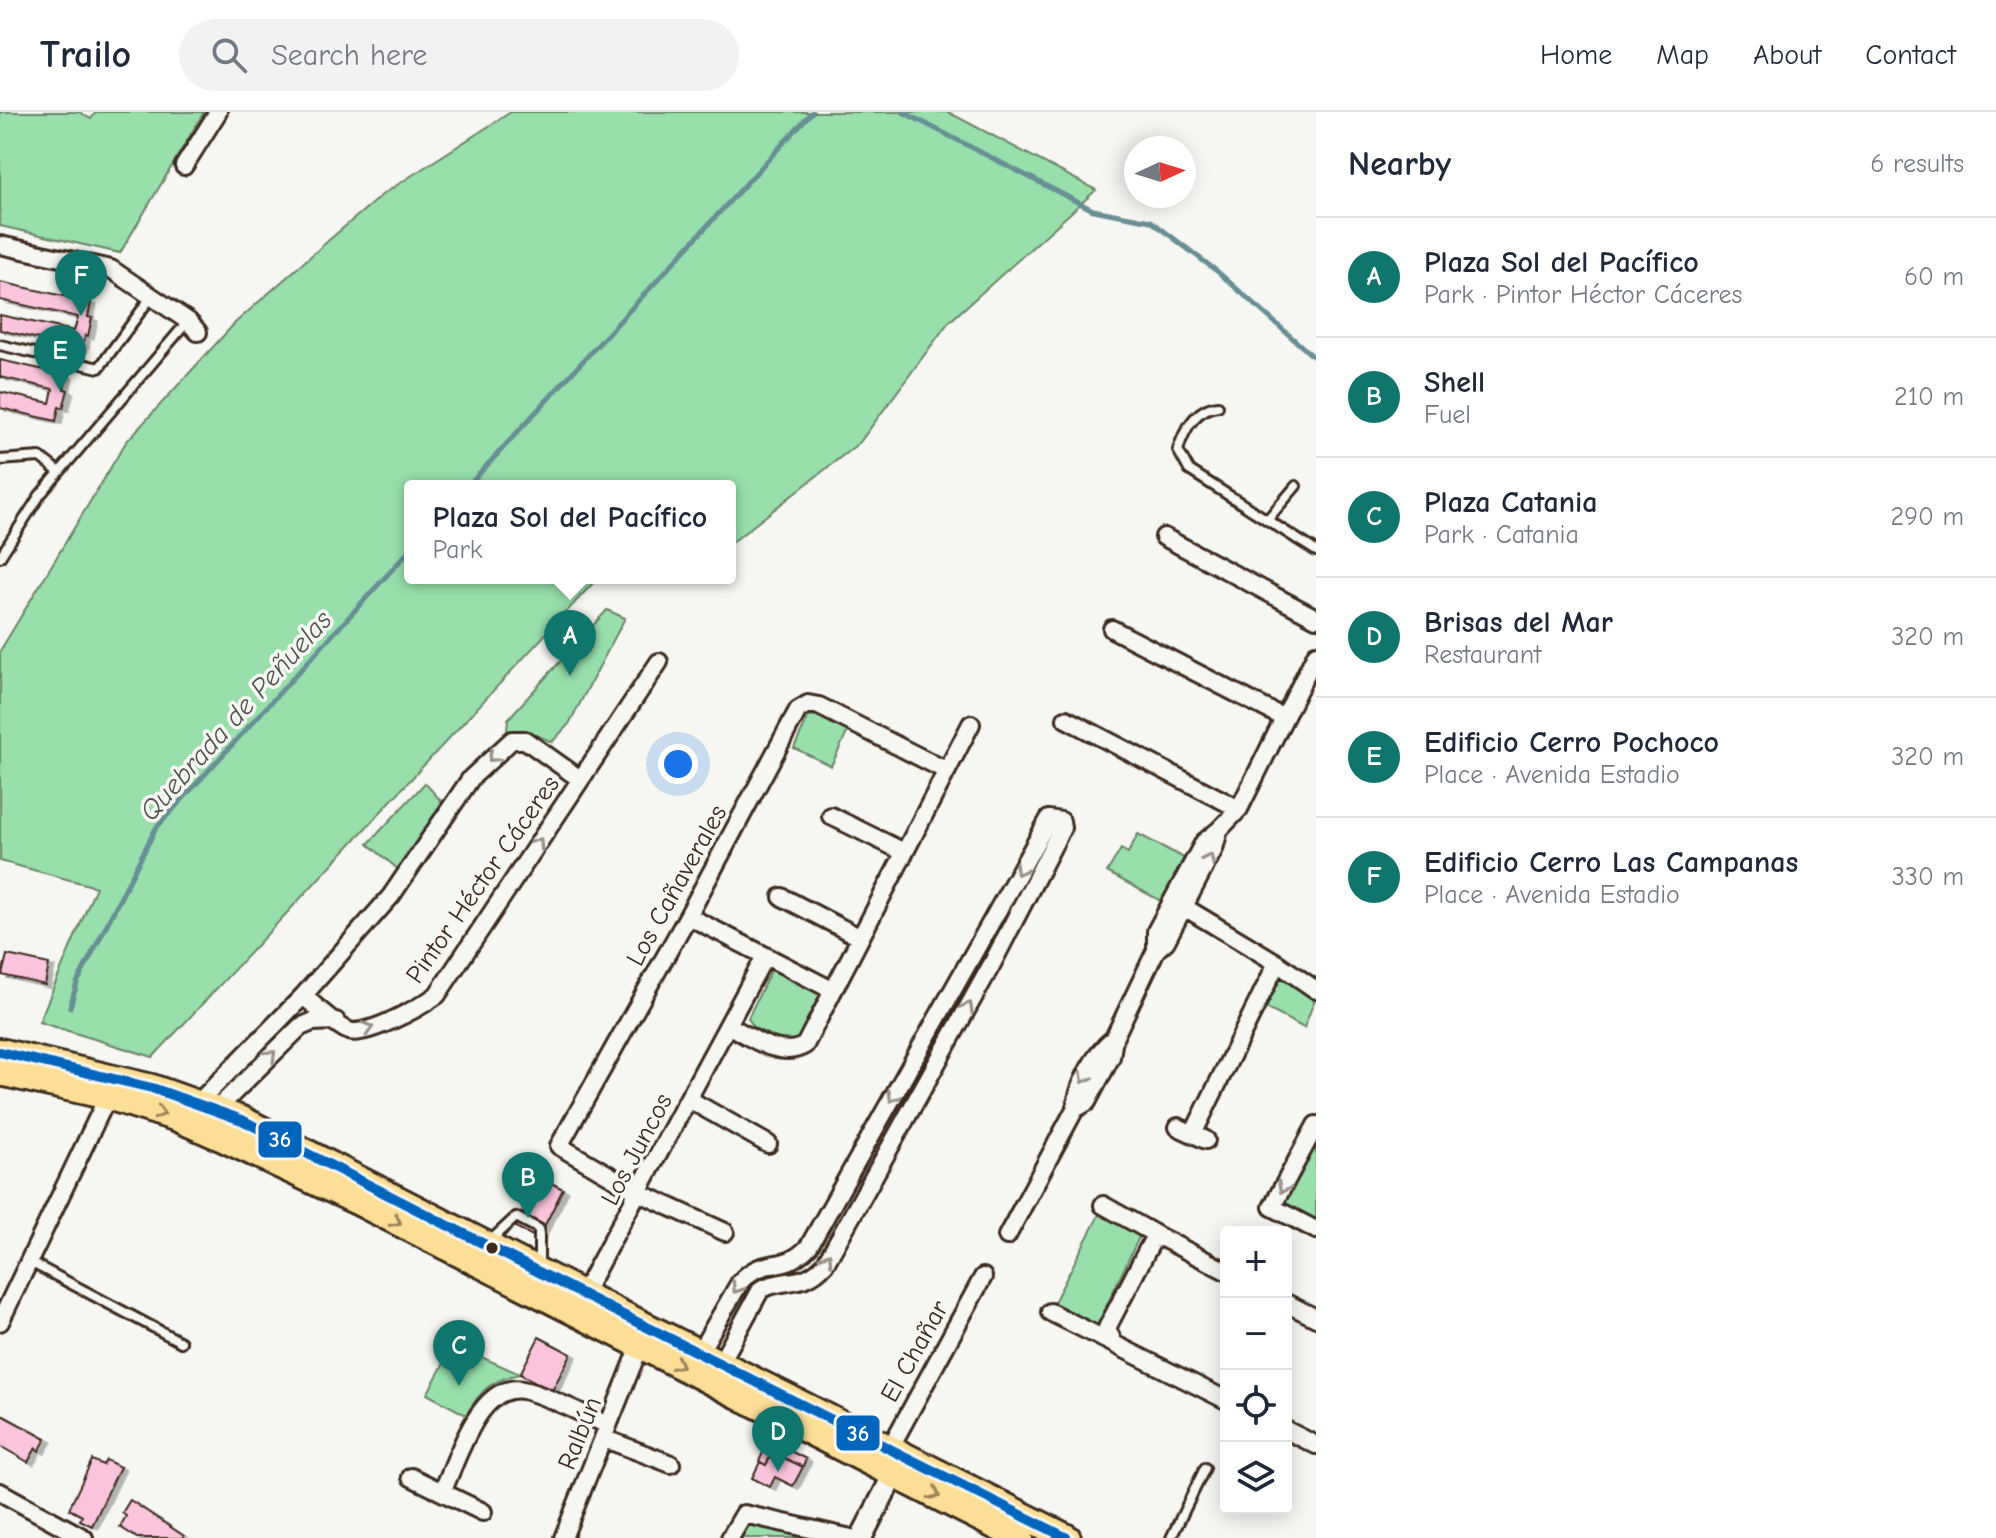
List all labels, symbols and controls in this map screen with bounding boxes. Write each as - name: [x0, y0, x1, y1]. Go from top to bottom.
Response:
- search box: [179, 19, 739, 91]
- text: Trailo: [40, 33, 131, 77]
- icon: search: [207, 33, 251, 77]
- text: Search here: [271, 38, 427, 73]
- text: Home: [1540, 39, 1612, 71]
- text: Map: [1656, 39, 1709, 71]
- text: About: [1753, 39, 1821, 71]
- text: Contact: [1865, 39, 1956, 71]
- north arrow: [1124, 136, 1196, 208]
- text: Nearby: [1348, 144, 1451, 184]
- text: 6 results: [1870, 149, 1964, 179]
- text: Plaza Sol del Pacífico: [1424, 245, 1699, 280]
- pin: F: [55, 250, 107, 316]
- text: A: [1367, 262, 1381, 292]
- text: 60 m: [1904, 262, 1964, 292]
- text: Park · Pintor Héctor Cáceres: [1424, 280, 1742, 310]
- pin: E: [34, 325, 86, 391]
- text: Shell: [1424, 365, 1485, 400]
- text: B: [1366, 382, 1382, 412]
- text: 210 m: [1894, 382, 1964, 412]
- text: Fuel: [1424, 400, 1471, 430]
- popup: [404, 480, 736, 584]
- text: Plaza Catania: [1424, 485, 1598, 520]
- text: Plaza Sol del Pacífico: [433, 500, 707, 535]
- text: C: [1366, 502, 1382, 532]
- text: 290 m: [1891, 502, 1964, 532]
- text: Park · Catania: [1424, 520, 1579, 550]
- text: Park: [433, 535, 482, 565]
- water label: Quebrada de Peñuelas: [133, 604, 339, 827]
- text: Brisas del Mar: [1424, 605, 1613, 640]
- pin: A: [544, 610, 596, 676]
- text: D: [1366, 622, 1382, 652]
- text: 320 m: [1891, 622, 1964, 652]
- text: Restaurant: [1424, 640, 1541, 670]
- text: Edificio Cerro Pochoco: [1424, 725, 1719, 760]
- text: E: [1366, 742, 1382, 772]
- text: 320 m: [1891, 742, 1964, 772]
- your location: [658, 744, 698, 784]
- one-way arrow: [488, 748, 503, 762]
- text: Place · Avenida Estadio: [1424, 760, 1680, 790]
- street label: Pintor Héctor Cáceres: [400, 770, 566, 989]
- street label: Los Cañaverales: [620, 800, 733, 971]
- one-way arrow: [528, 837, 543, 851]
- text: Edificio Cerro Las Campanas: [1424, 845, 1798, 880]
- one-way arrow: [1199, 853, 1215, 868]
- one-way arrow: [1014, 861, 1030, 876]
- text: F: [1366, 862, 1382, 892]
- text: 330 m: [1892, 862, 1964, 892]
- text: Place · Avenida Estadio: [1424, 880, 1680, 910]
- one-way arrow: [958, 1001, 973, 1016]
- one-way arrow: [361, 1020, 374, 1037]
- one-way arrow: [262, 1050, 276, 1065]
- one-way arrow: [1080, 1070, 1095, 1084]
- street label: Los Juncos: [595, 1089, 679, 1210]
- one-way arrow: [887, 1089, 902, 1103]
- one-way arrow: [152, 1104, 166, 1120]
- line badge: 36: [257, 1120, 303, 1159]
- text: 36: [269, 1127, 291, 1153]
- pin: B: [502, 1152, 554, 1218]
- one-way arrow: [1277, 1179, 1292, 1194]
- one-way arrow: [388, 1212, 402, 1227]
- map controls: [1220, 1226, 1292, 1514]
- button: +: [1220, 1226, 1292, 1298]
- unlabelled marker: [484, 1240, 500, 1256]
- one-way arrow: [817, 1253, 832, 1267]
- one-way arrow: [731, 1280, 746, 1294]
- street label: El Chañar: [875, 1295, 955, 1408]
- button: −: [1220, 1298, 1292, 1370]
- pin: C: [433, 1320, 485, 1386]
- one-way arrow: [669, 1355, 684, 1370]
- button: locate: [1220, 1370, 1292, 1442]
- street label: Ralbún: [552, 1393, 608, 1474]
- pin: D: [752, 1406, 804, 1472]
- line badge: 36: [835, 1414, 881, 1452]
- text: 36: [847, 1421, 869, 1447]
- button: layers: [1220, 1442, 1292, 1514]
- one-way arrow: [927, 1484, 941, 1499]

